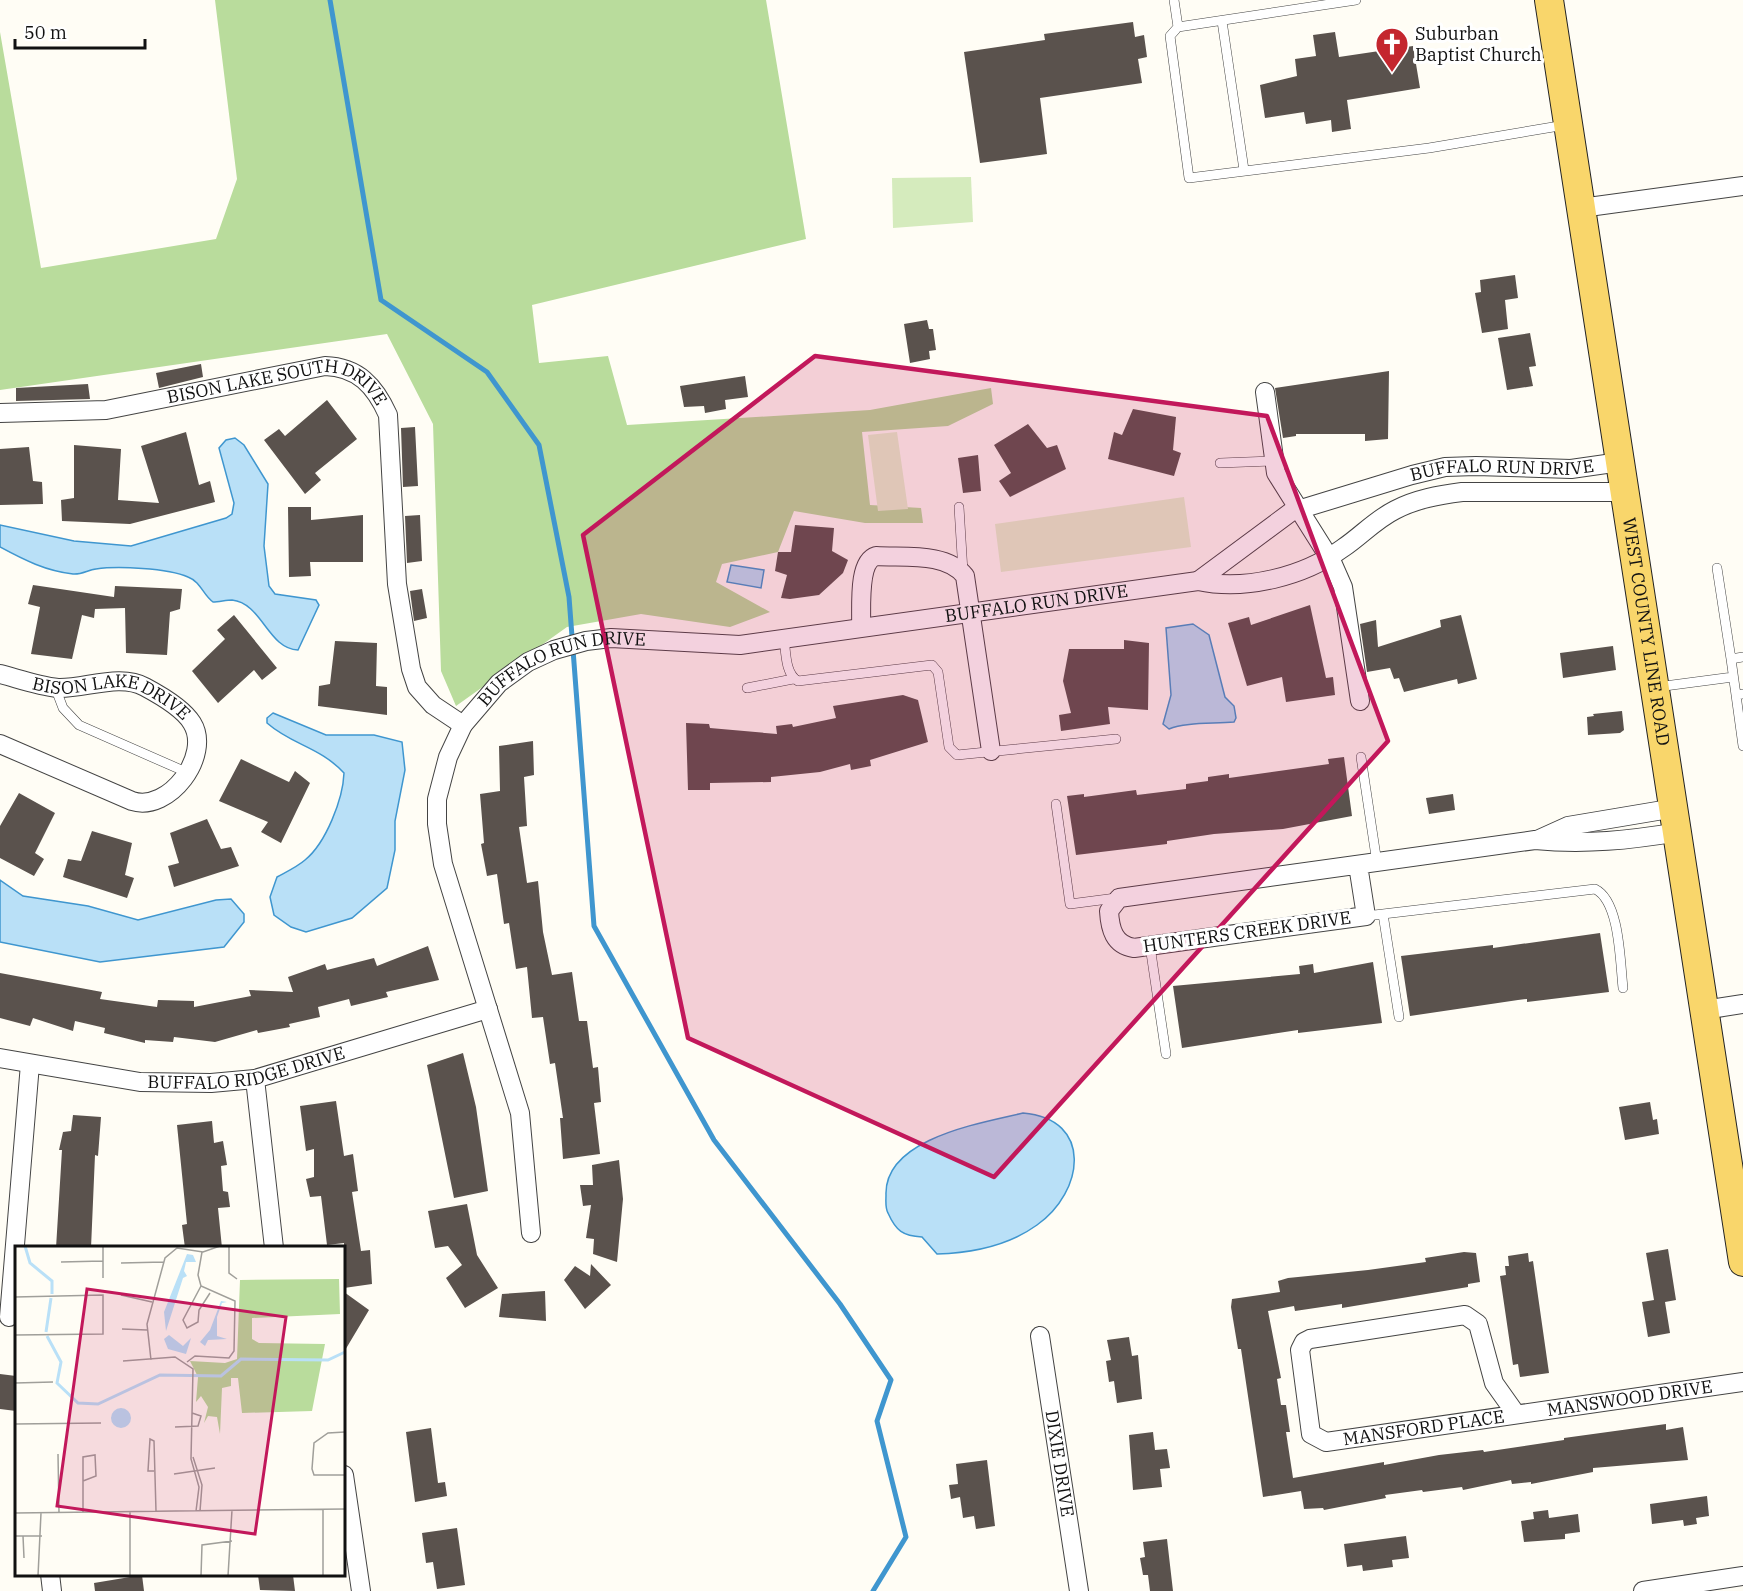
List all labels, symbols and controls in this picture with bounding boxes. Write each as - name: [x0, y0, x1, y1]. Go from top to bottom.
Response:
- scale bar: [15, 12, 146, 50]
- text: 50 m: [24, 21, 67, 44]
- place label: Suburban Baptist Church: [1415, 22, 1542, 66]
- church icon: Suburban Baptist Church: [1374, 26, 1410, 73]
- text: BISON LAKE SOUTH DRIVE: [165, 354, 393, 409]
- street label: BISON LAKE SOUTH DRIVE: [156, 388, 390, 422]
- street label: BUFFALO RUN DRIVE: [1408, 454, 1595, 486]
- street label: WEST COUNTY LINE ROAD: [1618, 516, 1675, 747]
- street label: BUFFALO RUN DRIVE: [943, 579, 1129, 627]
- street label: BUFFALO RUN DRIVE: [472, 625, 646, 711]
- street label: BISON LAKE DRIVE: [30, 669, 196, 725]
- street label: HUNTERS CREEK DRIVE: [1141, 906, 1352, 957]
- street label: BUFFALO RIDGE DRIVE: [147, 1041, 348, 1094]
- inset map: [15, 1246, 345, 1576]
- street label: MANSWOOD DRIVE: [1545, 1375, 1714, 1421]
- street label: MANSFORD PLACE: [1342, 1404, 1506, 1450]
- street label: DIXIE DRIVE: [1041, 1409, 1079, 1518]

